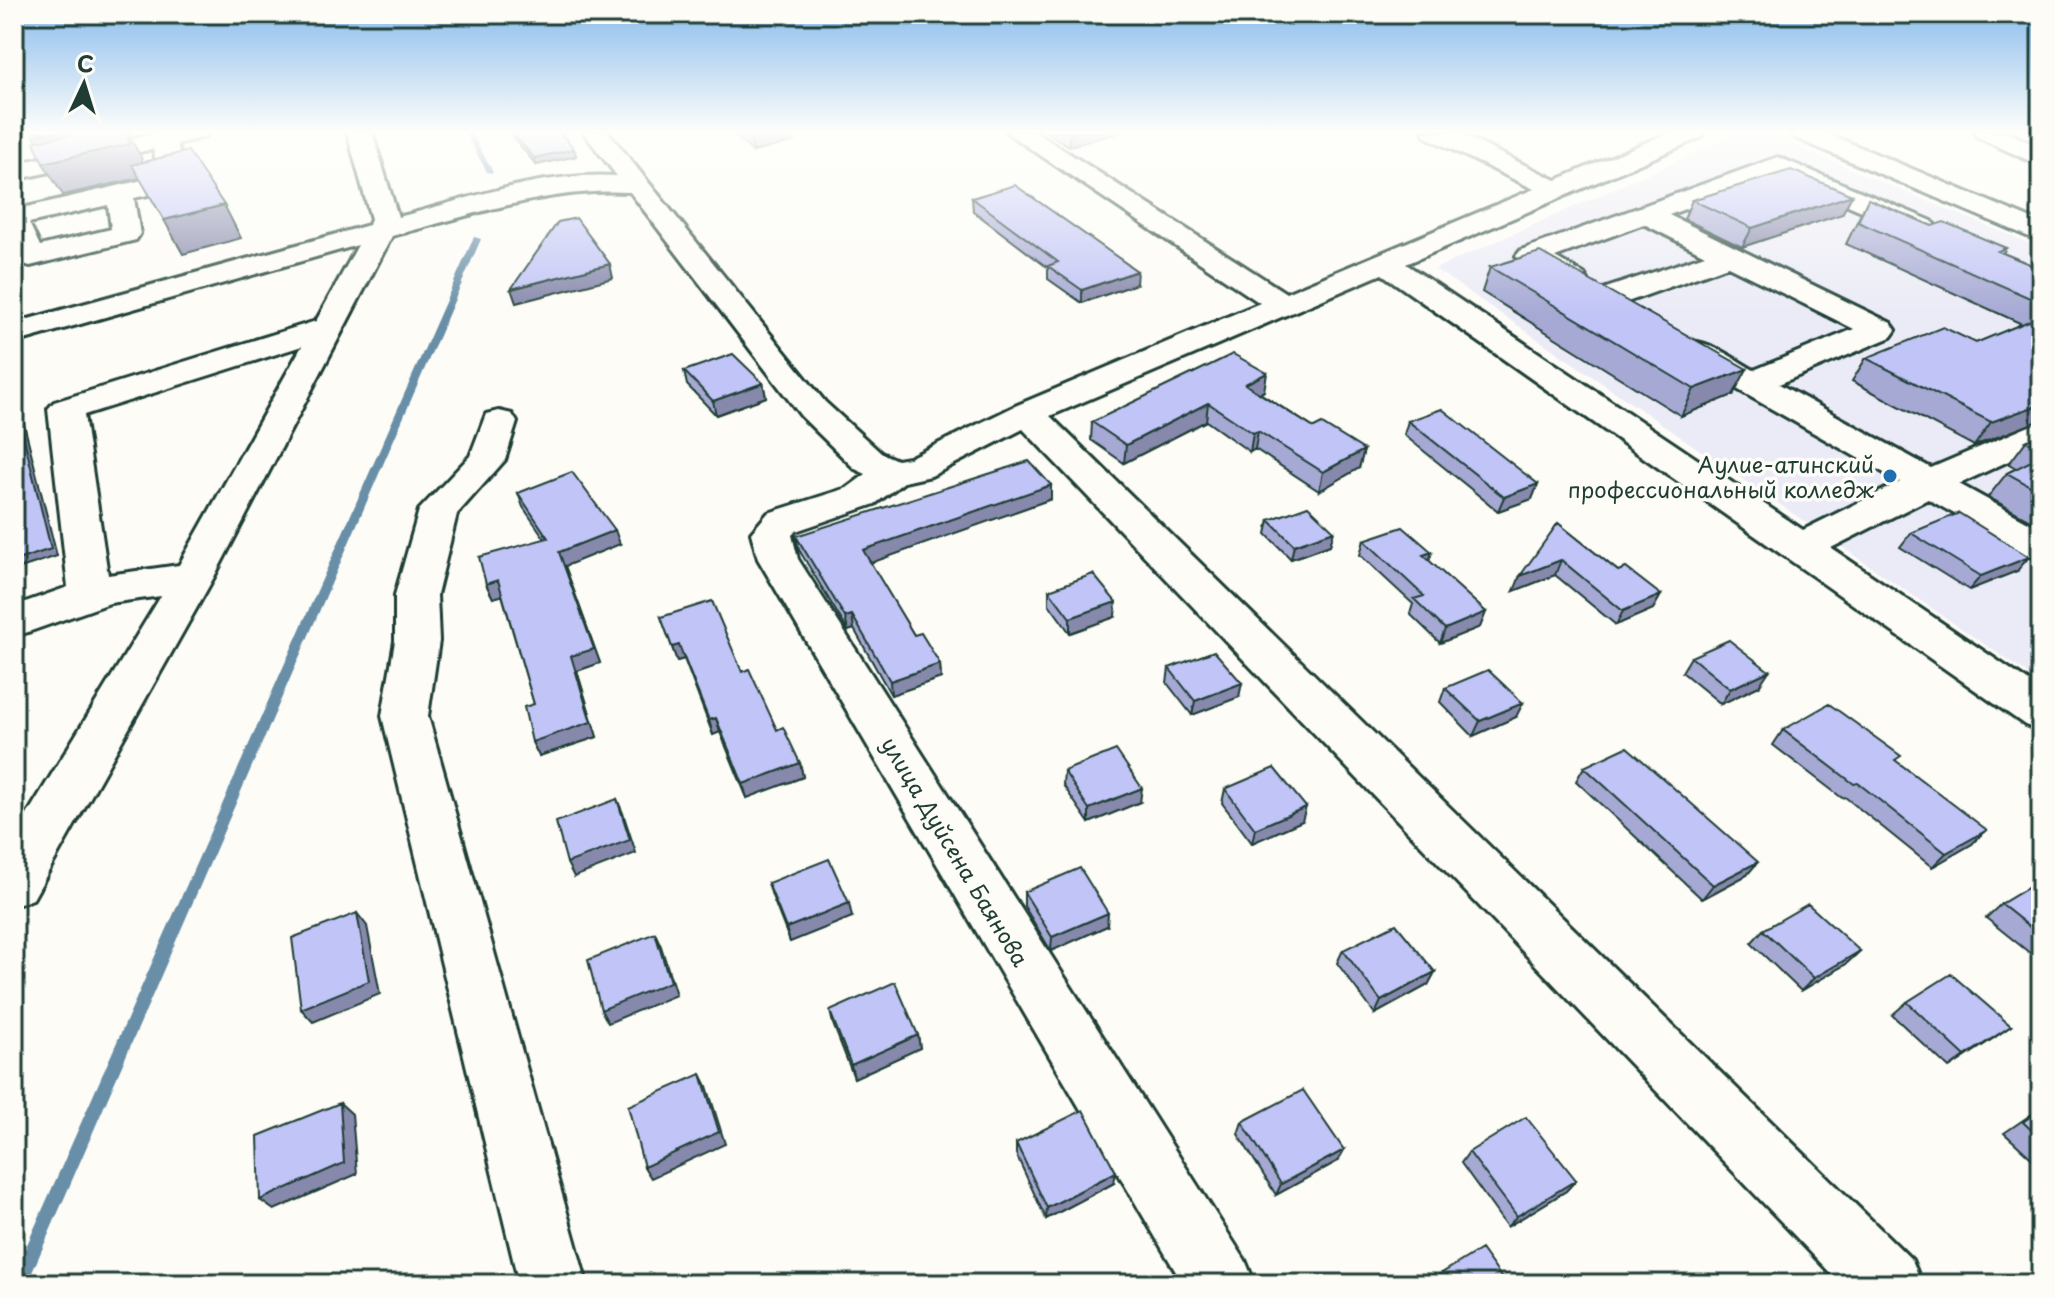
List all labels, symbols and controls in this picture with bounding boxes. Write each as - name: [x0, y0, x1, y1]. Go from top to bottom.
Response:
- north arrow: [44, 44, 124, 124]
- text: С: [76, 46, 95, 80]
- place label: Аулие-атинский профессиональный колледж: [1568, 447, 1875, 505]
- marker: Аулие-атинский профессиональный колледж: [1881, 467, 1899, 485]
- street label: улица Дуйсена Баянова: [874, 730, 1038, 972]

